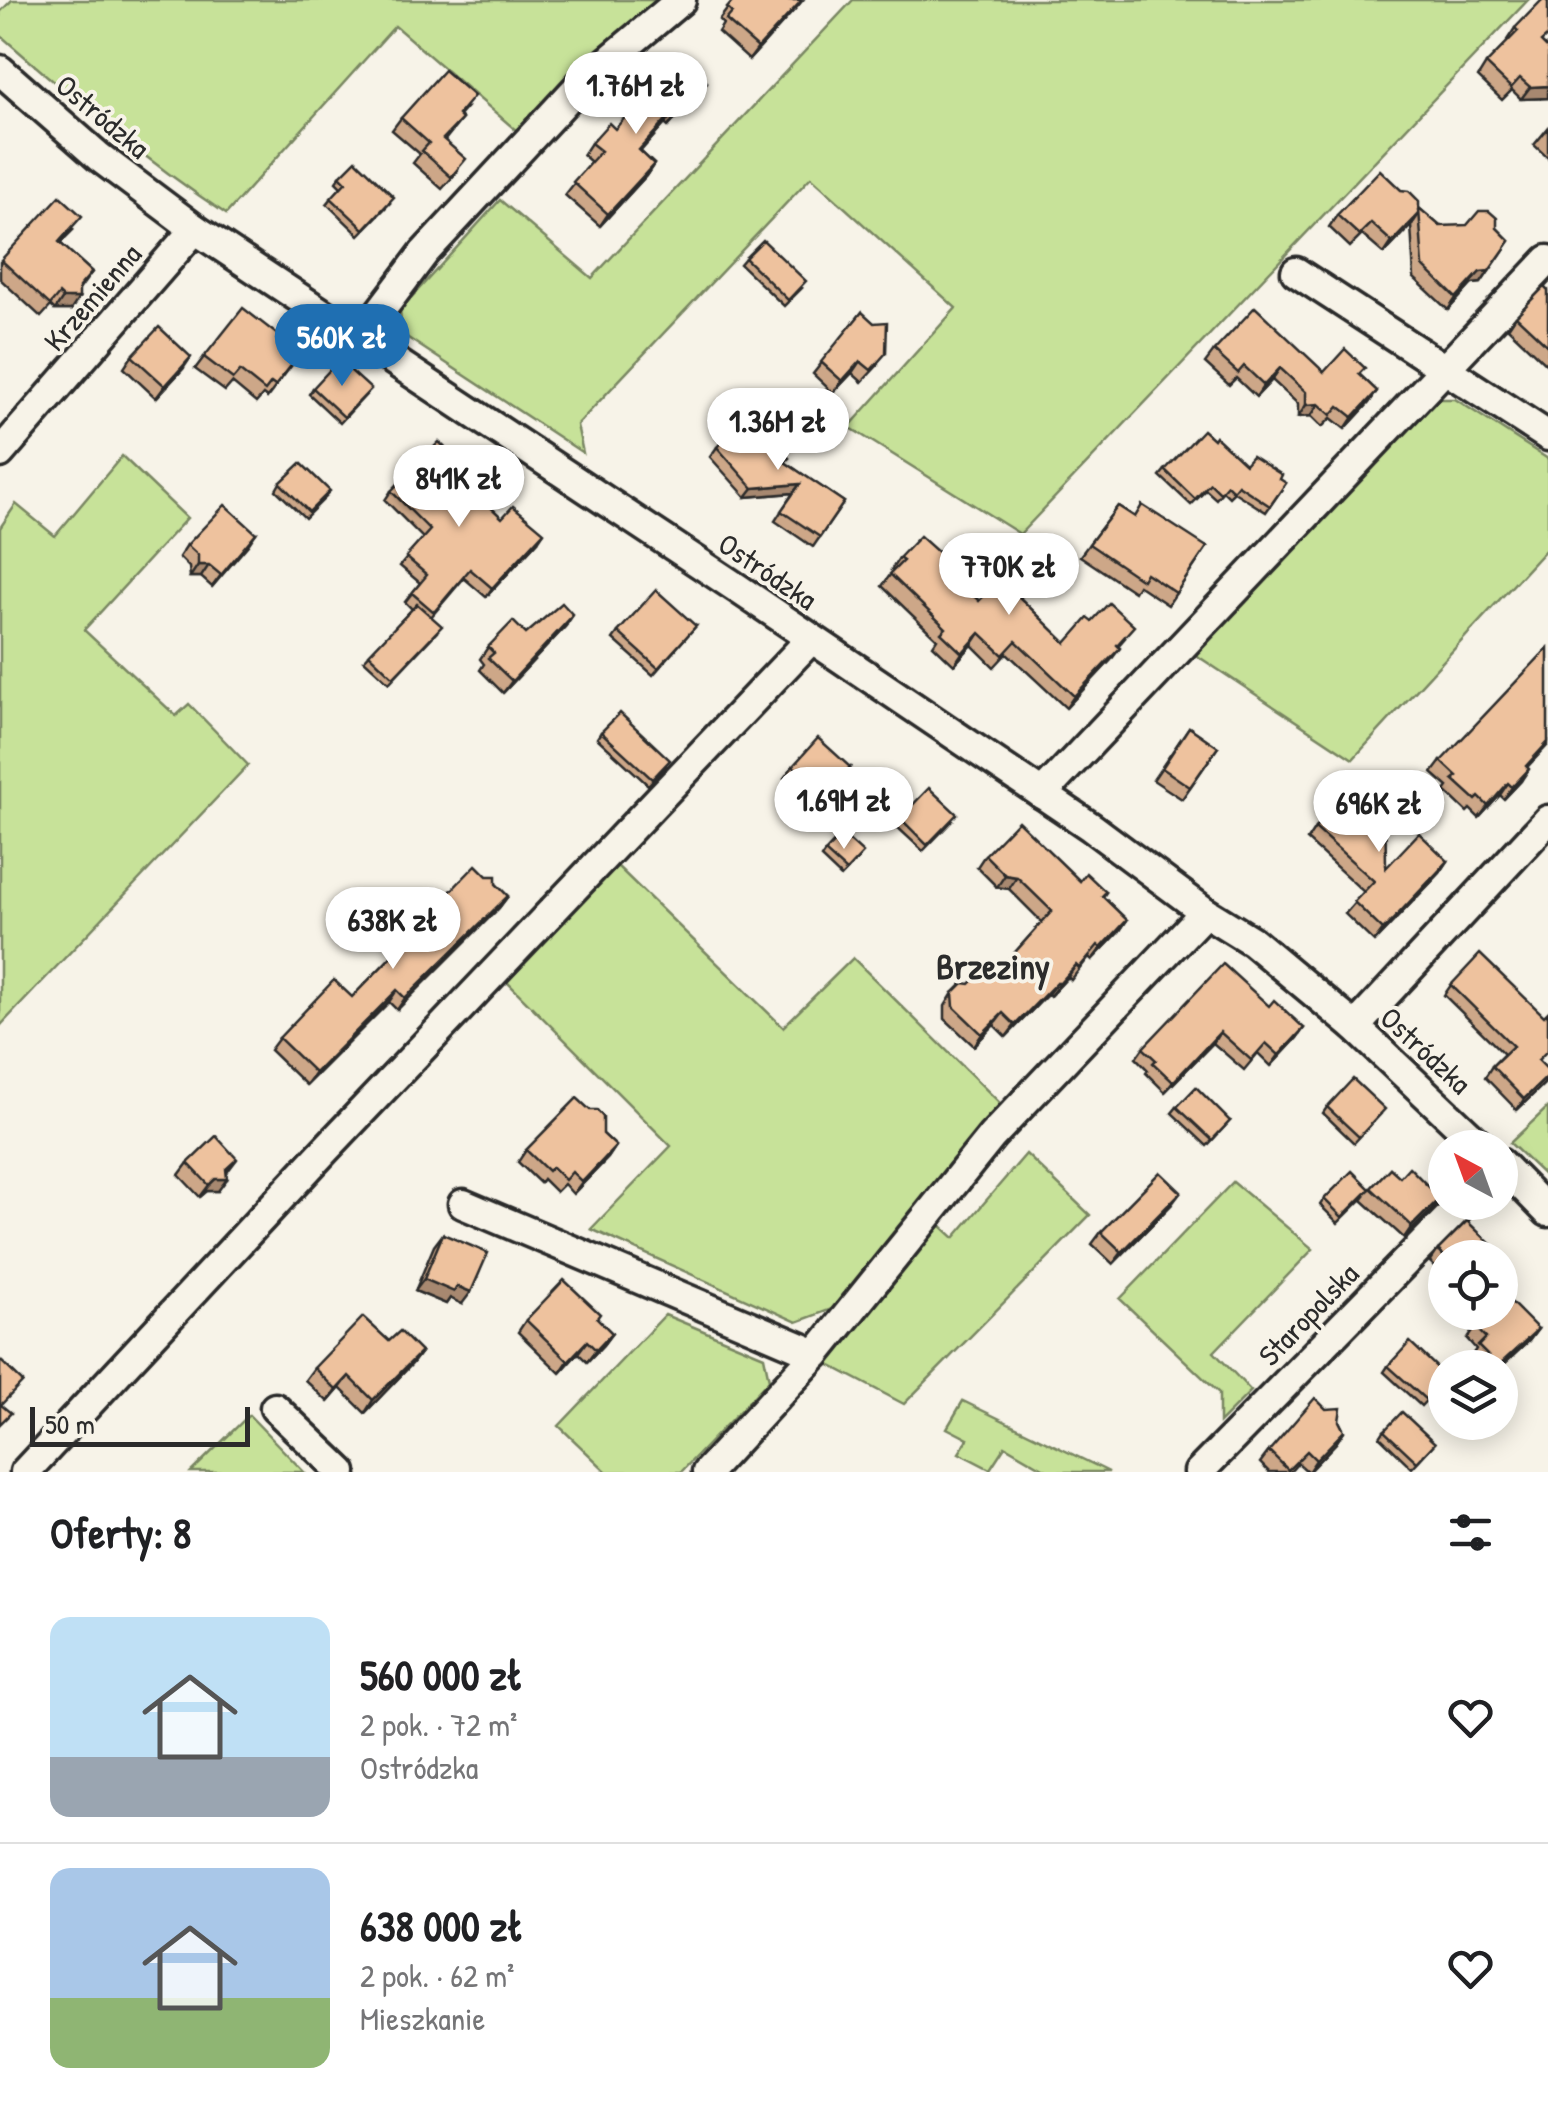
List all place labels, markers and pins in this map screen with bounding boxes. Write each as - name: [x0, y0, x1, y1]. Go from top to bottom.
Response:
- pin: 1.76M zł: [533, 52, 739, 137]
- pin: 560K zł: [250, 304, 434, 389]
- pin: 1.36M zł: [675, 388, 881, 473]
- pin: 841K zł: [367, 445, 551, 530]
- pin: 770K zł: [917, 533, 1101, 618]
- pin: 1.69M zł: [741, 767, 947, 852]
- pin: 696K zł: [1287, 770, 1471, 855]
- pin: 638K zł: [301, 887, 485, 972]

